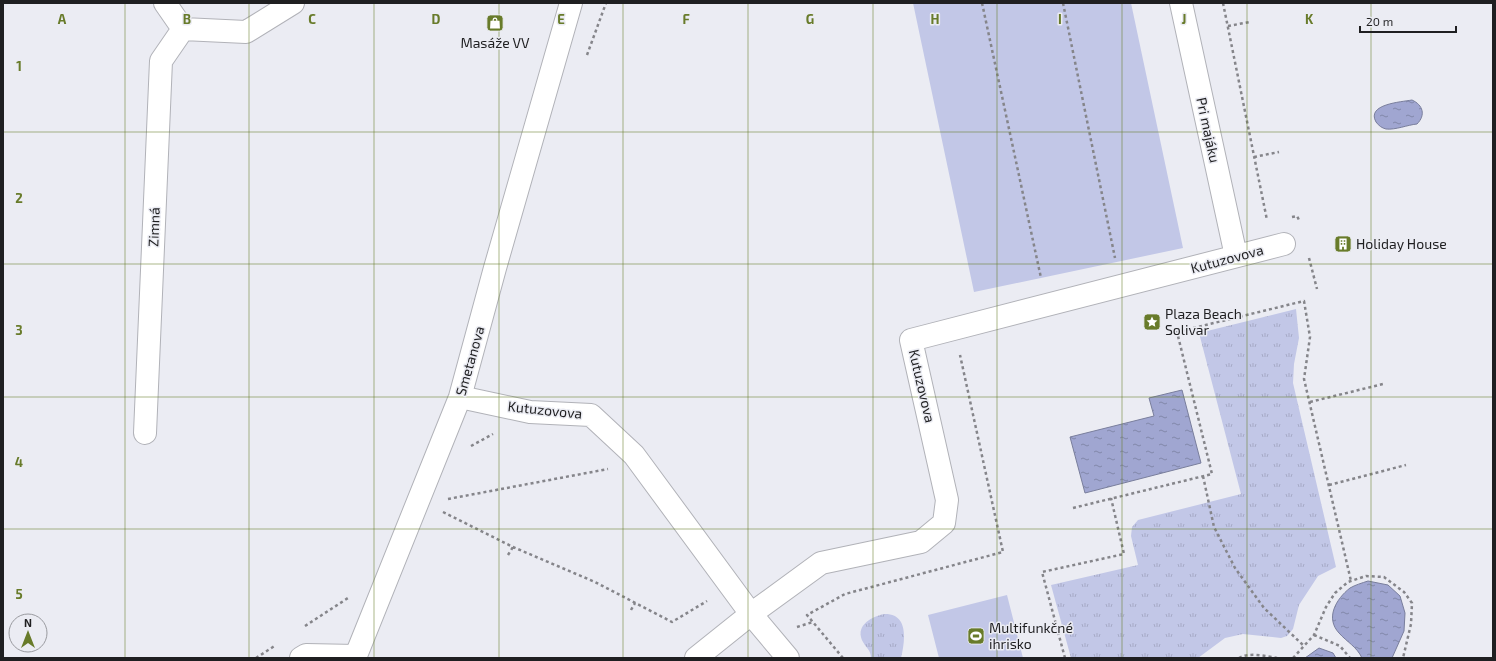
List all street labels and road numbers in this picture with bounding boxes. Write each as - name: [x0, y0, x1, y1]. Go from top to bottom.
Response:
- street label: Pri majáku: [1193, 95, 1224, 164]
- street label: Zimná: [144, 207, 163, 247]
- street label: Kutuzovova: [1189, 241, 1265, 276]
- street label: Smetanova: [451, 324, 488, 398]
- street label: Kutuzovova: [906, 348, 939, 424]
- street label: Kutuzovova: [507, 397, 583, 422]

